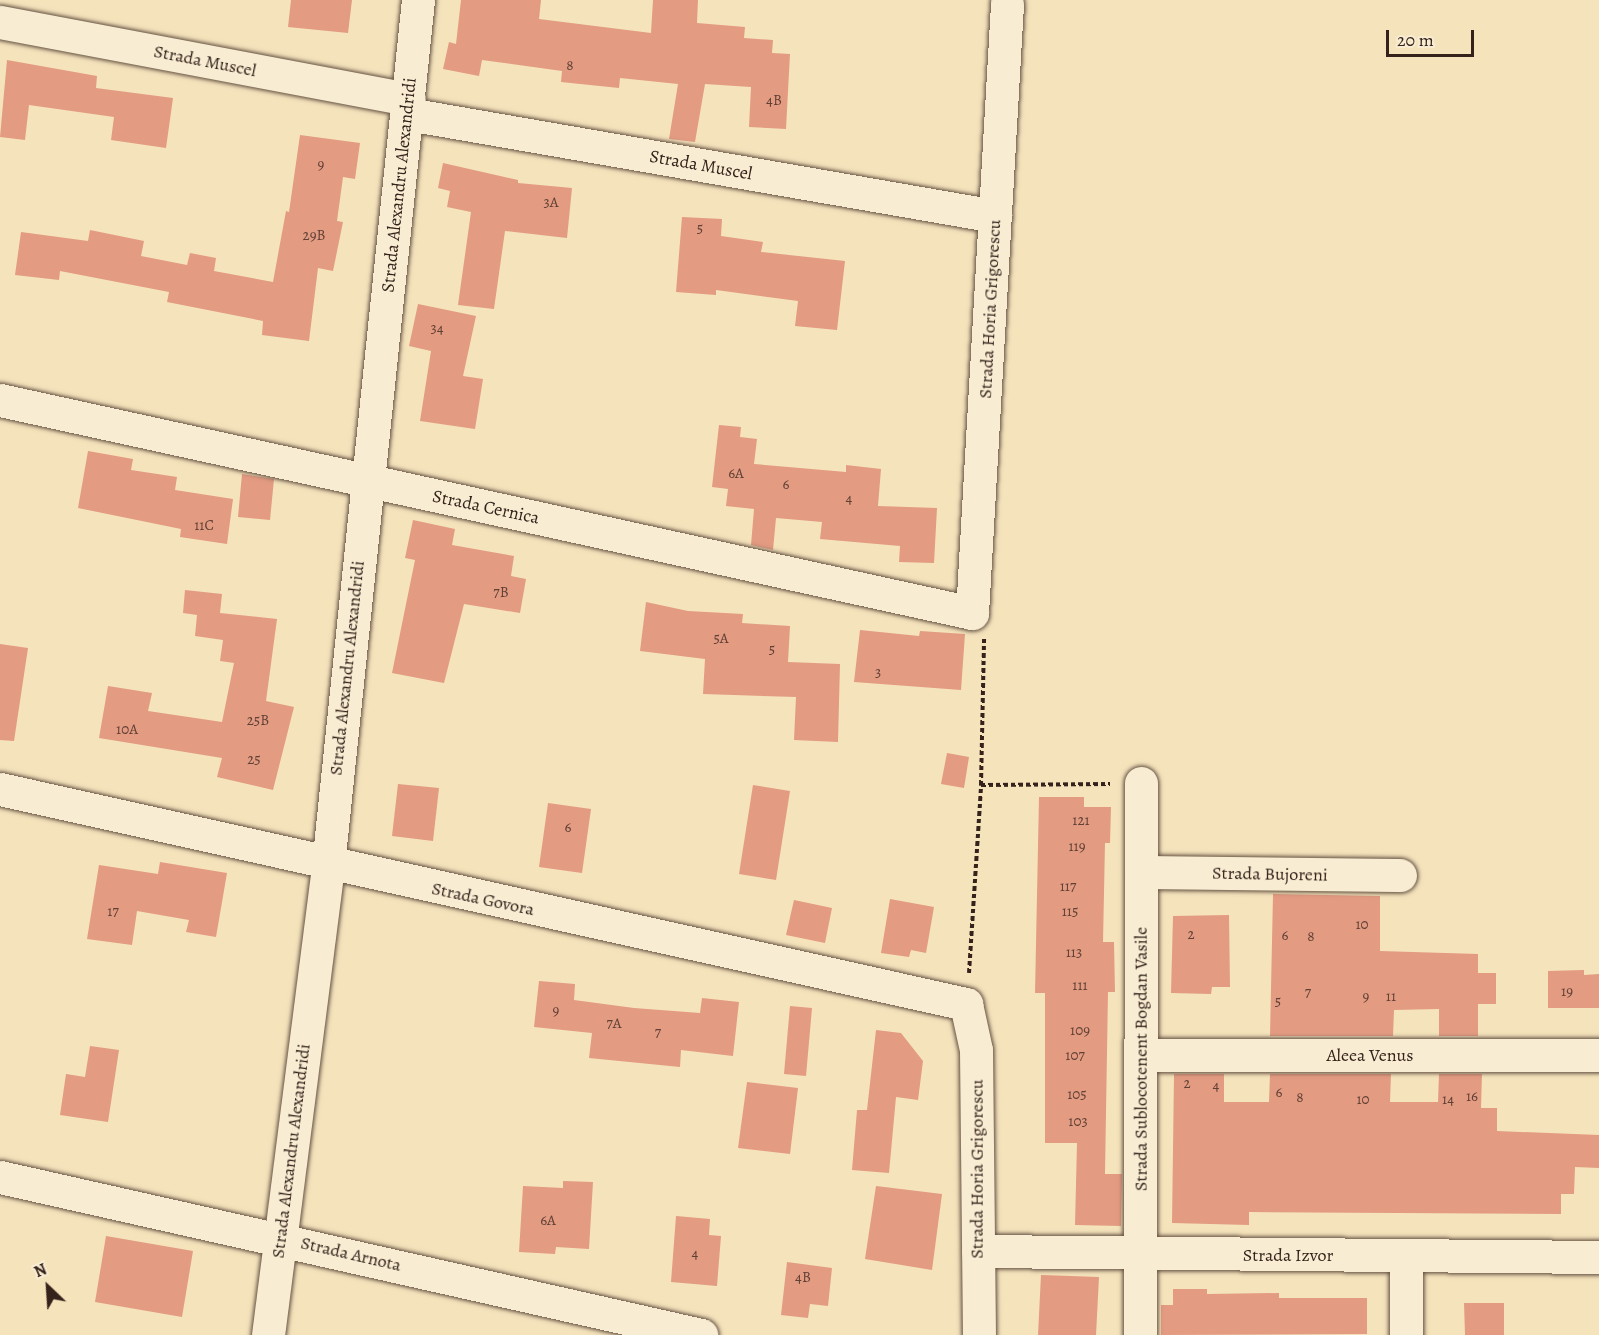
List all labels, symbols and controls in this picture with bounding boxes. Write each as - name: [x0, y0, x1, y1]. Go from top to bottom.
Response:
- scale bar: [1389, 18, 1478, 56]
- text: 20 m: [1397, 28, 1434, 52]
- street label: Strada Muscel: [152, 40, 258, 82]
- house number: 8: [566, 57, 574, 75]
- street label: Strada Alexandru Alexandridi: [377, 77, 421, 293]
- house number: 4B: [766, 92, 782, 110]
- street label: Strada Muscel: [648, 145, 754, 185]
- house number: 9: [318, 156, 324, 174]
- house number: 3A: [544, 194, 558, 212]
- street label: Strada Horia Grigorescu: [975, 219, 1005, 399]
- house number: 5: [697, 220, 703, 238]
- house number: 29B: [303, 227, 325, 245]
- house number: 34: [430, 320, 444, 338]
- house number: 6A: [728, 465, 744, 483]
- house number: 6: [783, 476, 789, 494]
- street label: Strada Cernica: [431, 485, 541, 529]
- house number: 4: [846, 490, 852, 508]
- house number: 11C: [194, 517, 214, 535]
- street label: Strada Alexandru Alexandridi: [325, 560, 369, 776]
- house number: 7B: [493, 584, 509, 602]
- house number: 5A: [713, 630, 729, 648]
- house number: 5: [769, 641, 775, 659]
- house number: 3: [875, 664, 881, 682]
- house number: 25B: [247, 712, 269, 730]
- house number: 10A: [116, 721, 138, 739]
- house number: 25: [247, 751, 261, 769]
- house number: 121: [1072, 812, 1090, 830]
- house number: 6: [565, 819, 571, 837]
- house number: 119: [1068, 838, 1086, 856]
- street label: Strada Bujoreni: [1212, 862, 1328, 886]
- street label: Strada Govora: [430, 878, 536, 920]
- house number: 117: [1060, 878, 1076, 896]
- house number: 17: [107, 903, 119, 921]
- house number: 115: [1062, 903, 1078, 921]
- house number: 10: [1355, 916, 1369, 934]
- house number: 2: [1187, 926, 1195, 944]
- street label: Strada Sublocotenent Bogdan Vasile: [1130, 927, 1152, 1191]
- house number: 6: [1282, 927, 1288, 945]
- house number: 8: [1307, 928, 1315, 946]
- house number: 113: [1066, 944, 1082, 962]
- house number: 111: [1072, 977, 1088, 995]
- house number: 19: [1561, 983, 1573, 1001]
- house number: 7: [1305, 984, 1311, 1002]
- house number: 9: [1363, 988, 1369, 1006]
- house number: 11: [1386, 988, 1396, 1006]
- house number: 5: [1275, 993, 1281, 1011]
- house number: 9: [553, 1002, 559, 1020]
- house number: 7A: [606, 1015, 622, 1033]
- house number: 109: [1070, 1022, 1090, 1040]
- house number: 7: [655, 1024, 661, 1042]
- street label: Strada Alexandru Alexandridi: [267, 1043, 315, 1259]
- street label: Aleea Venus: [1326, 1044, 1414, 1066]
- house number: 107: [1065, 1047, 1085, 1065]
- house number: 2: [1183, 1075, 1191, 1093]
- house number: 4: [1213, 1077, 1219, 1095]
- street label: Strada Horia Grigorescu: [966, 1079, 988, 1259]
- house number: 6: [1276, 1084, 1282, 1102]
- house number: 105: [1067, 1086, 1087, 1104]
- house number: 16: [1466, 1088, 1478, 1106]
- house number: 8: [1296, 1089, 1304, 1107]
- house number: 10: [1356, 1091, 1370, 1109]
- house number: 14: [1442, 1091, 1454, 1109]
- house number: 103: [1068, 1113, 1088, 1131]
- house number: 6A: [540, 1212, 556, 1230]
- street label: Strada Arnota: [299, 1232, 403, 1276]
- street label: Strada Izvor: [1243, 1244, 1333, 1266]
- house number: 4: [692, 1245, 698, 1263]
- north arrow: [18, 1257, 78, 1317]
- text: N: [30, 1258, 50, 1283]
- house number: 4B: [795, 1269, 811, 1287]

